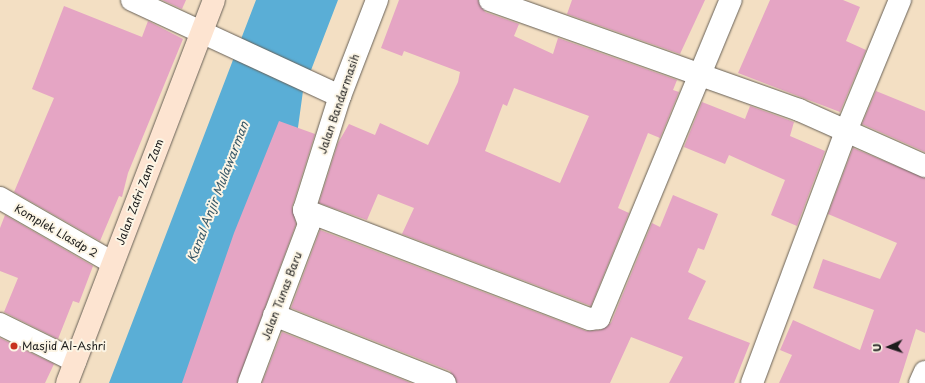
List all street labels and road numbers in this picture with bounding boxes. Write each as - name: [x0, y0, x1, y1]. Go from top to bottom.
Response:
- street label: Jalan Bandarmasih: [316, 52, 362, 156]
- street label: Jalan Zafri Zam Zam: [114, 137, 166, 247]
- street label: Komplek Llasdp 2: [12, 202, 100, 260]
- street label: Jalan Tunas Baru: [259, 250, 305, 342]

